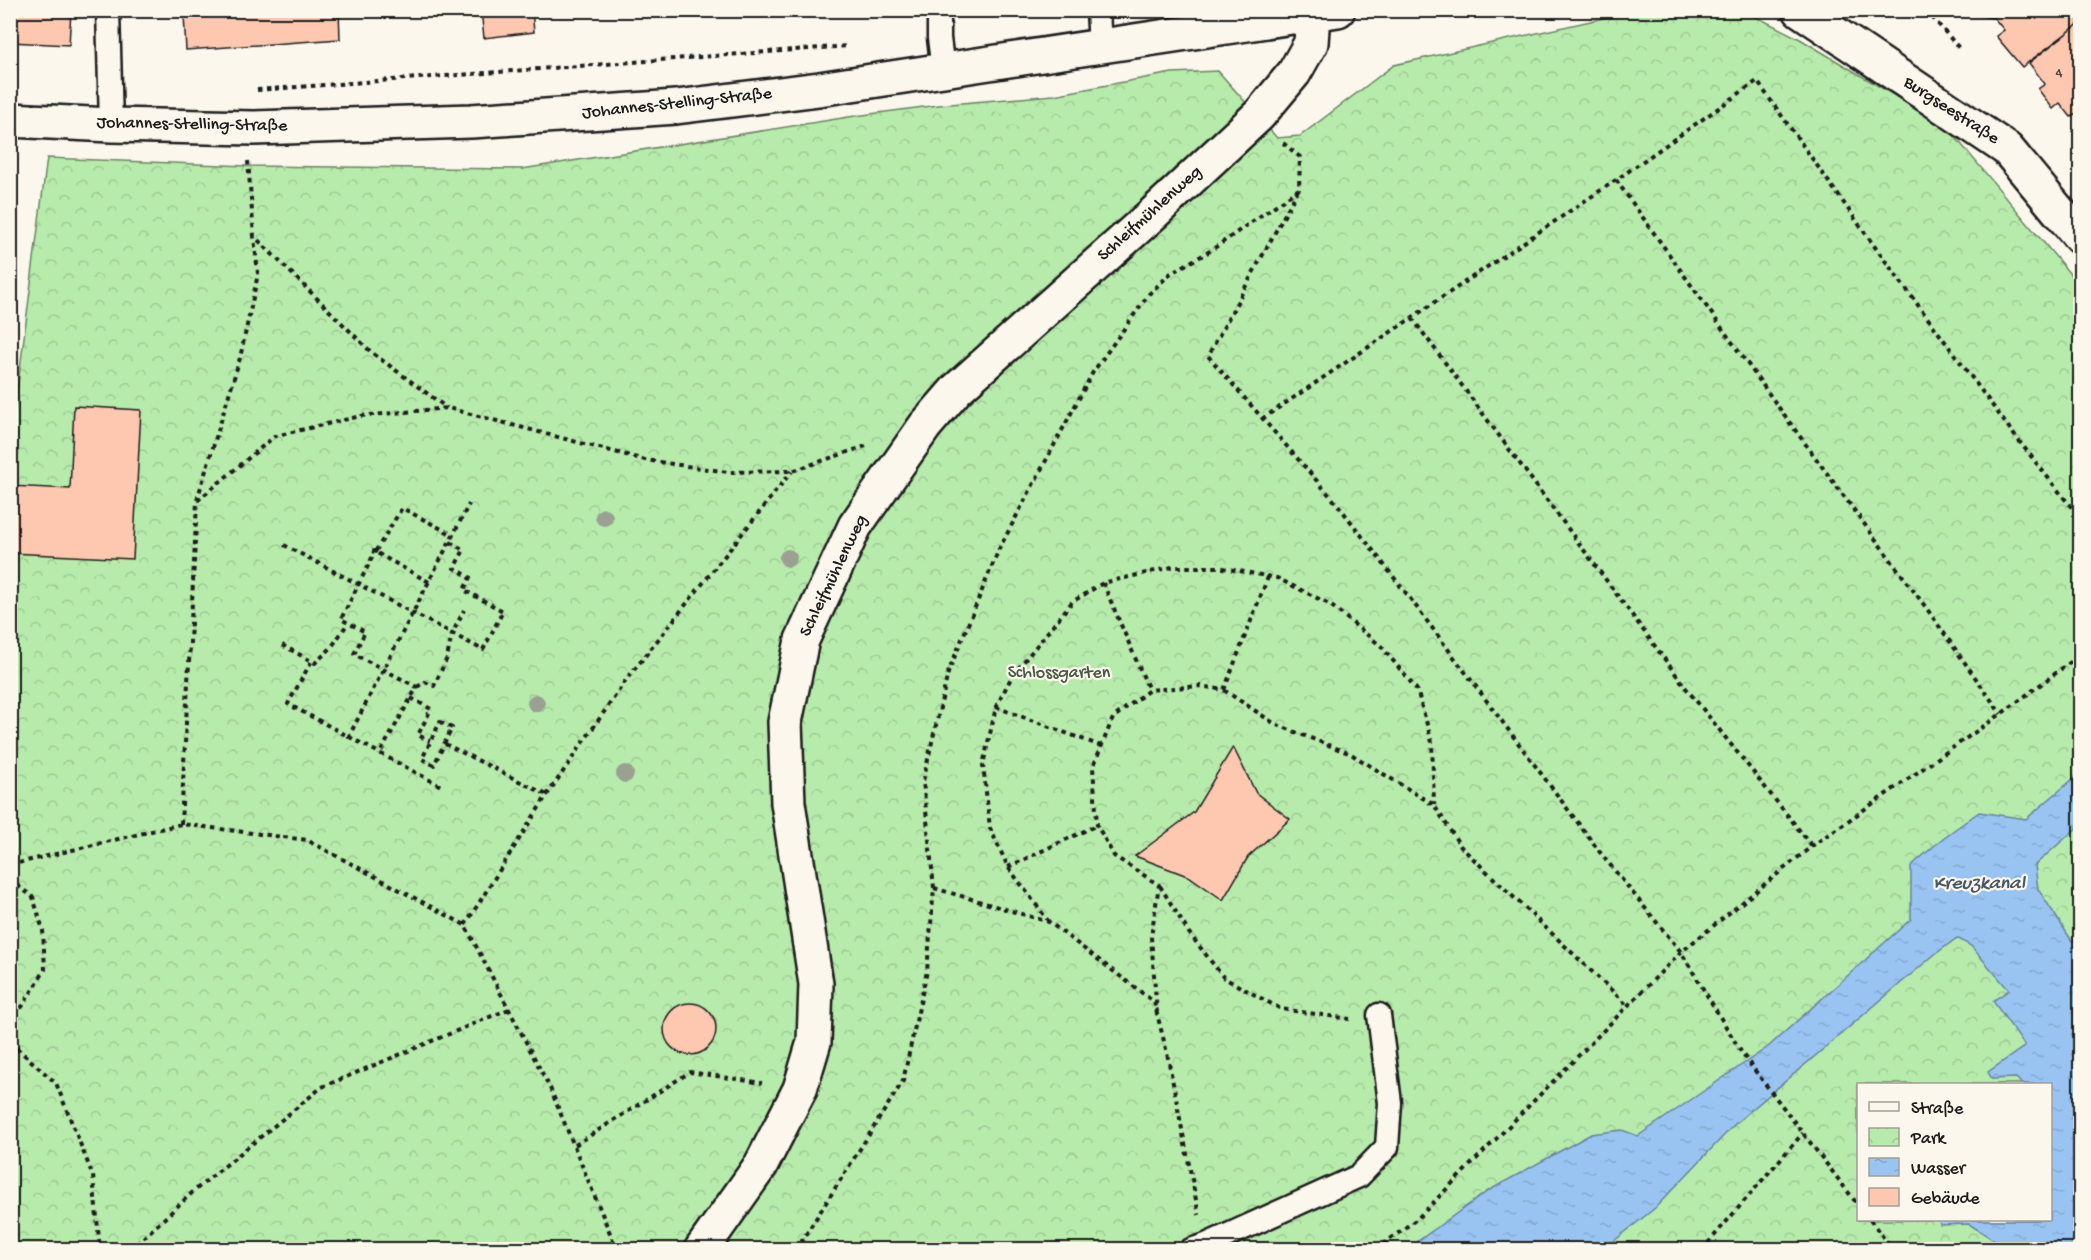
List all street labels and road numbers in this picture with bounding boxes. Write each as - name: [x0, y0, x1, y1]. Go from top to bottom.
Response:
- street label: Burgseestraße: [1898, 72, 2003, 150]
- street label: Johannes-Stelling-Straße: [581, 84, 774, 124]
- street label: Johannes-Stelling-Straße: [96, 113, 288, 137]
- street label: Schleifmühlenweg: [1094, 162, 1206, 266]
- street label: Schleifmühlenweg: [795, 512, 873, 640]

